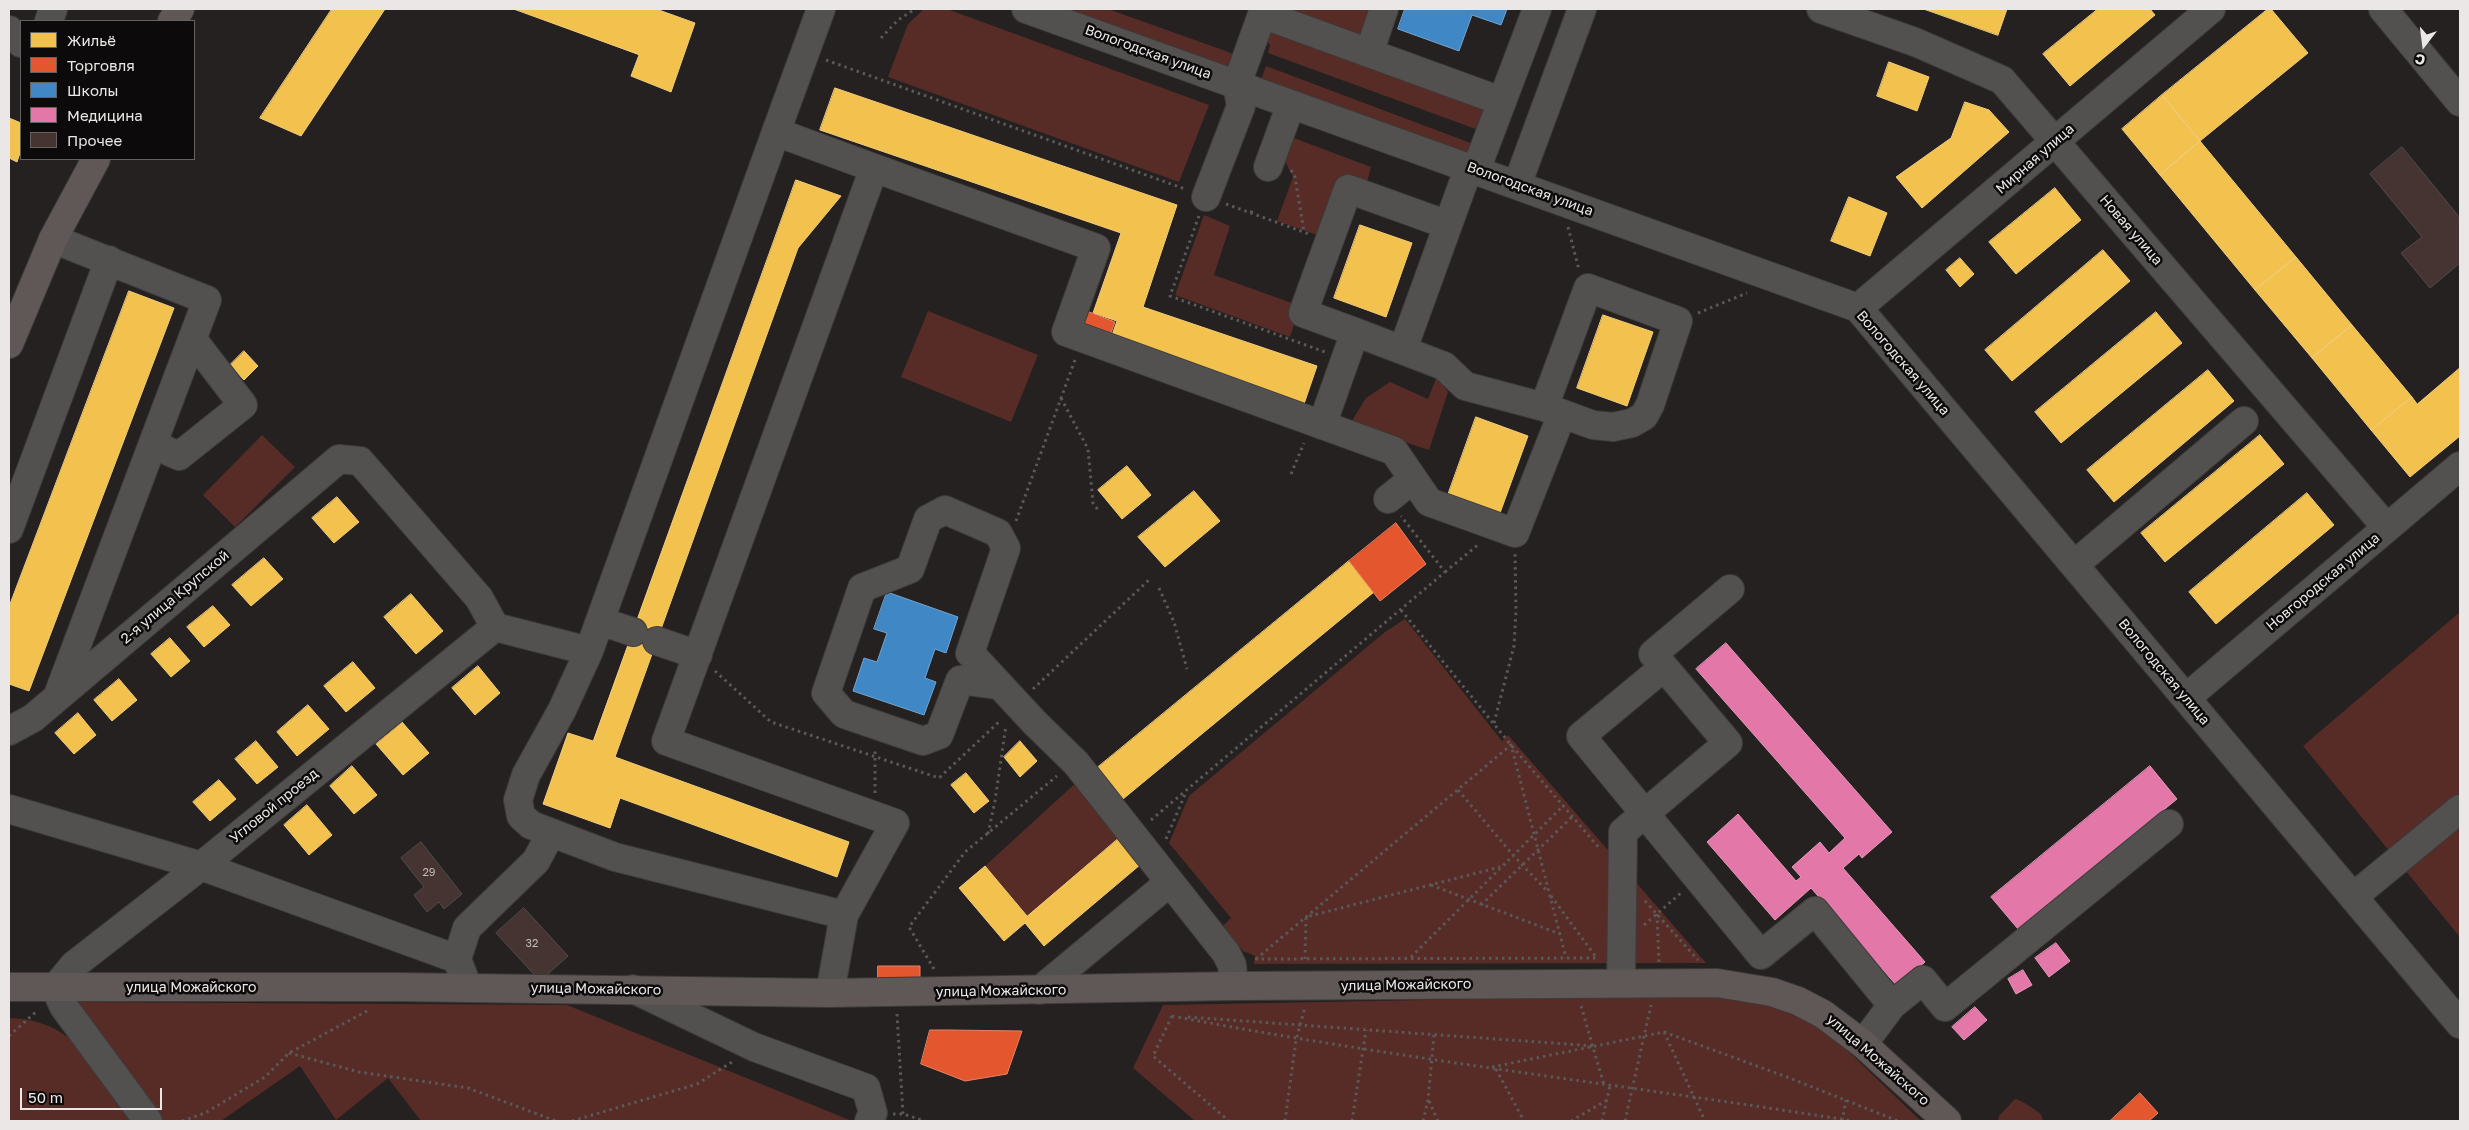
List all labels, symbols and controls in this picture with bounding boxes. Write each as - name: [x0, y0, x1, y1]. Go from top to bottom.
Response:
- legend: [20, 20, 195, 160]
- north arrow: [2399, 20, 2449, 70]
- street label: Вологодская улица: [1083, 21, 1213, 83]
- text: Жильё: [67, 31, 116, 49]
- text: С: [2413, 50, 2427, 69]
- text: Торговля: [67, 56, 135, 74]
- text: Школы: [67, 81, 118, 99]
- text: Медицина: [67, 106, 143, 124]
- street label: Мирная улица: [1992, 120, 2078, 198]
- text: Прочее: [67, 131, 122, 149]
- street label: Вологодская улица: [1465, 158, 1595, 220]
- street label: Новая улица: [2096, 192, 2166, 268]
- street label: Вологодская улица: [1853, 307, 1953, 419]
- street label: Новгородская улица: [2263, 530, 2383, 634]
- street label: 2-я улица Крупской: [117, 547, 233, 647]
- street label: Вологодская улица: [2115, 616, 2213, 728]
- street label: Угловой проезд: [226, 765, 322, 847]
- house number: 29: [422, 866, 436, 880]
- house number: 32: [526, 937, 538, 951]
- street label: улица Можайского: [1341, 975, 1471, 995]
- street label: улица Можайского: [531, 979, 661, 999]
- street label: улица Можайского: [126, 980, 256, 996]
- street label: улица Можайского: [936, 981, 1066, 1001]
- street label: улица Можайского: [1823, 1011, 1933, 1109]
- scale bar: [22, 1078, 165, 1110]
- text: 50 m: [28, 1088, 63, 1106]

